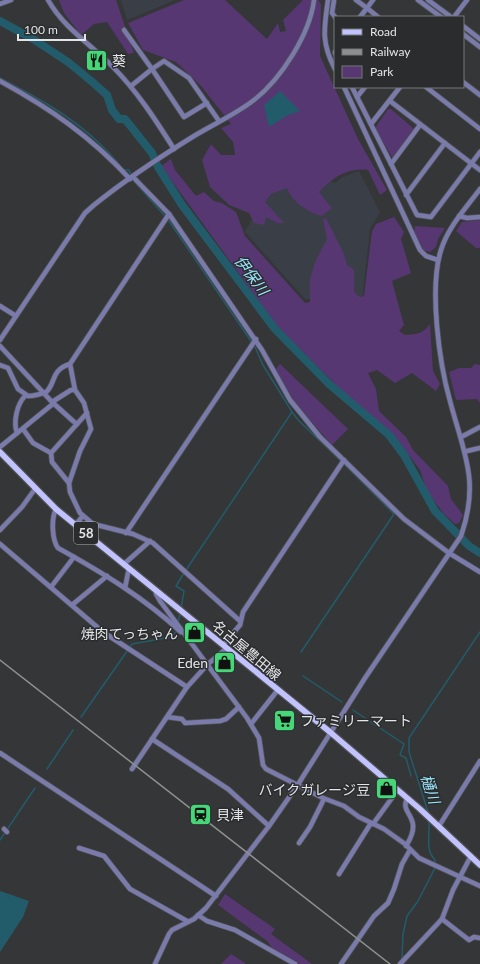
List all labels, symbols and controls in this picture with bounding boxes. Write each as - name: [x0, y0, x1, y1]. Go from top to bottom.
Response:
- scale bar: [18, 16, 85, 42]
- legend: [334, 16, 464, 88]
- text: 100 m: [24, 22, 58, 37]
- text: Road: [370, 24, 397, 39]
- text: Railway: [370, 44, 411, 59]
- restaurant icon: 葵: [84, 47, 110, 73]
- place label: 葵: [112, 52, 126, 69]
- text: Park: [370, 64, 394, 79]
- water label: 伊保川: [231, 252, 274, 300]
- road number: 58: [74, 522, 98, 544]
- street label: 名古屋豊田線: [209, 616, 285, 684]
- shop icon: 焼肉てっちゃん: [181, 620, 207, 646]
- place label: 焼肉てっちゃん: [81, 625, 178, 642]
- shop icon: Eden: [211, 649, 237, 675]
- place label: Eden: [177, 654, 208, 671]
- supermarket icon: ファミリーマート: [271, 707, 297, 733]
- place label: ファミリーマート: [300, 712, 412, 729]
- water label: 樋川: [418, 772, 445, 808]
- shop icon: バイクガレージ豆: [373, 776, 399, 802]
- place label: バイクガレージ豆: [259, 781, 370, 798]
- station icon: 貝津: [188, 801, 214, 827]
- place label: 貝津: [216, 806, 244, 823]

